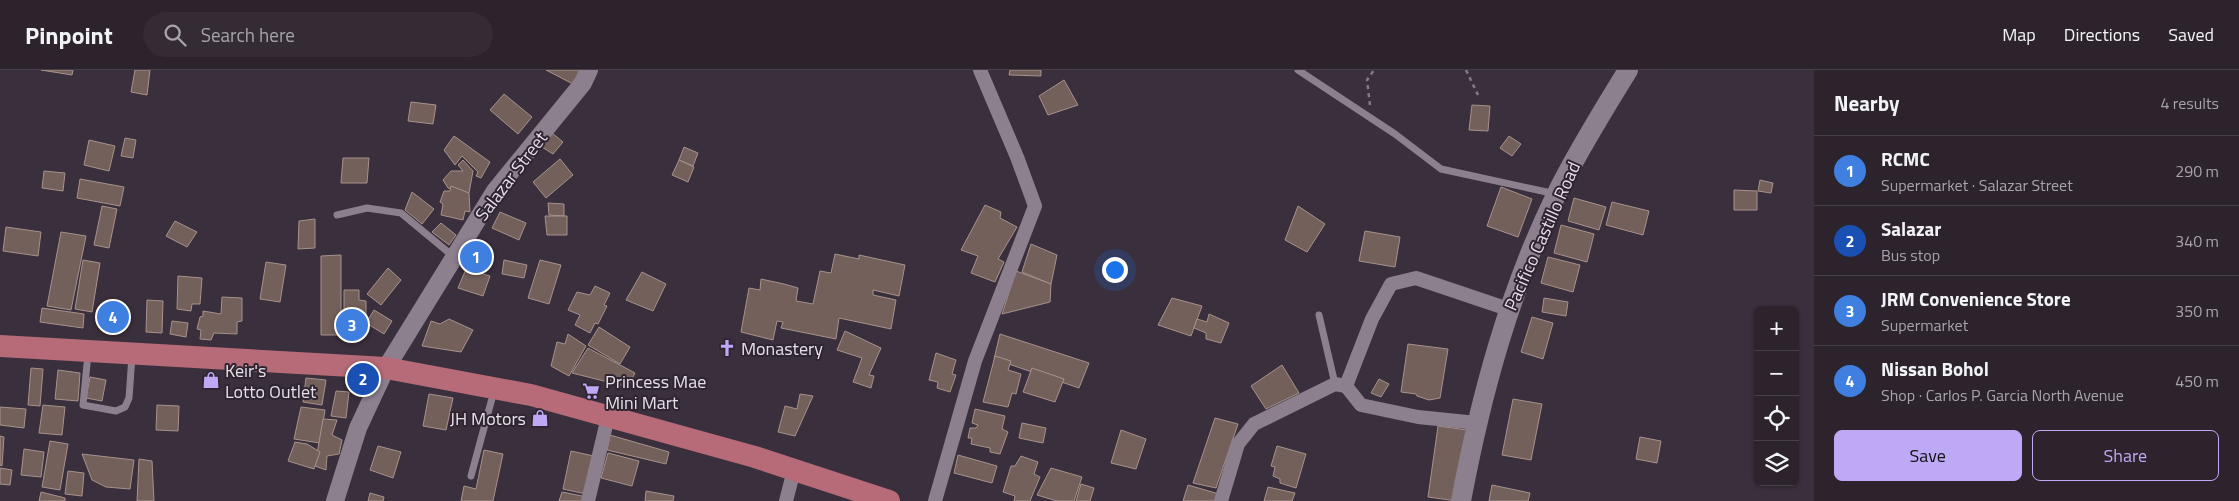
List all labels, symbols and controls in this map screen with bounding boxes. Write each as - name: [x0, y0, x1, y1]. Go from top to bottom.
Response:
- search box: [143, 12, 493, 57]
- text: Pinpoint: [25, 17, 113, 53]
- text: Search here: [201, 20, 295, 49]
- icon: search: [161, 21, 189, 49]
- text: Map: [2002, 21, 2036, 48]
- text: Directions: [2064, 21, 2140, 48]
- text: Saved: [2168, 21, 2214, 48]
- text: Nearby: [1834, 87, 1899, 119]
- text: 4 results: [2160, 91, 2219, 115]
- street label: Salazar Street: [468, 125, 554, 226]
- text: RCMC: [1881, 144, 1930, 173]
- street label: Pacifico Castillo Road: [1497, 157, 1587, 315]
- text: 1: [1846, 159, 1854, 183]
- text: 290 m: [2175, 159, 2219, 183]
- text: Supermarket · Salazar Street: [1881, 173, 2073, 197]
- text: Salazar: [1881, 214, 1941, 243]
- text: 2: [1846, 229, 1854, 253]
- text: 340 m: [2175, 229, 2219, 253]
- pin: 1: [460, 238, 492, 276]
- text: Bus stop: [1881, 243, 1940, 267]
- your location: [1102, 257, 1128, 283]
- text: JRM Convenience Store: [1881, 284, 2071, 313]
- pin: 4: [97, 298, 129, 336]
- text: 3: [1846, 299, 1854, 323]
- text: 350 m: [2175, 299, 2219, 323]
- pin: 3: [336, 306, 368, 344]
- map controls: [1754, 306, 1799, 486]
- button: +: [1754, 306, 1799, 351]
- text: Supermarket: [1881, 313, 1968, 337]
- place label: Monastery: [741, 335, 823, 362]
- church icon: Monastery: [717, 338, 737, 358]
- button: −: [1754, 351, 1799, 396]
- text: Nissan Bohol: [1881, 354, 1989, 383]
- place label: Keir's Lotto Outlet: [225, 357, 317, 405]
- pin: 2: [347, 360, 379, 398]
- place label: Princess Mae Mini Mart: [605, 368, 706, 416]
- text: 4: [1846, 369, 1854, 393]
- text: 450 m: [2175, 369, 2219, 393]
- shop icon: Keir's Lotto Outlet: [201, 370, 221, 390]
- supermarket icon: Princess Mae Mini Mart: [581, 381, 601, 401]
- text: Shop · Carlos P. Garcia North Avenue: [1881, 383, 2124, 407]
- button: locate: [1754, 396, 1799, 441]
- place label: JH Motors: [450, 405, 526, 432]
- shop icon: JH Motors: [530, 408, 550, 428]
- button: Save: [1834, 430, 2022, 481]
- button: Share: [2032, 430, 2219, 481]
- button: layers: [1754, 441, 1799, 486]

